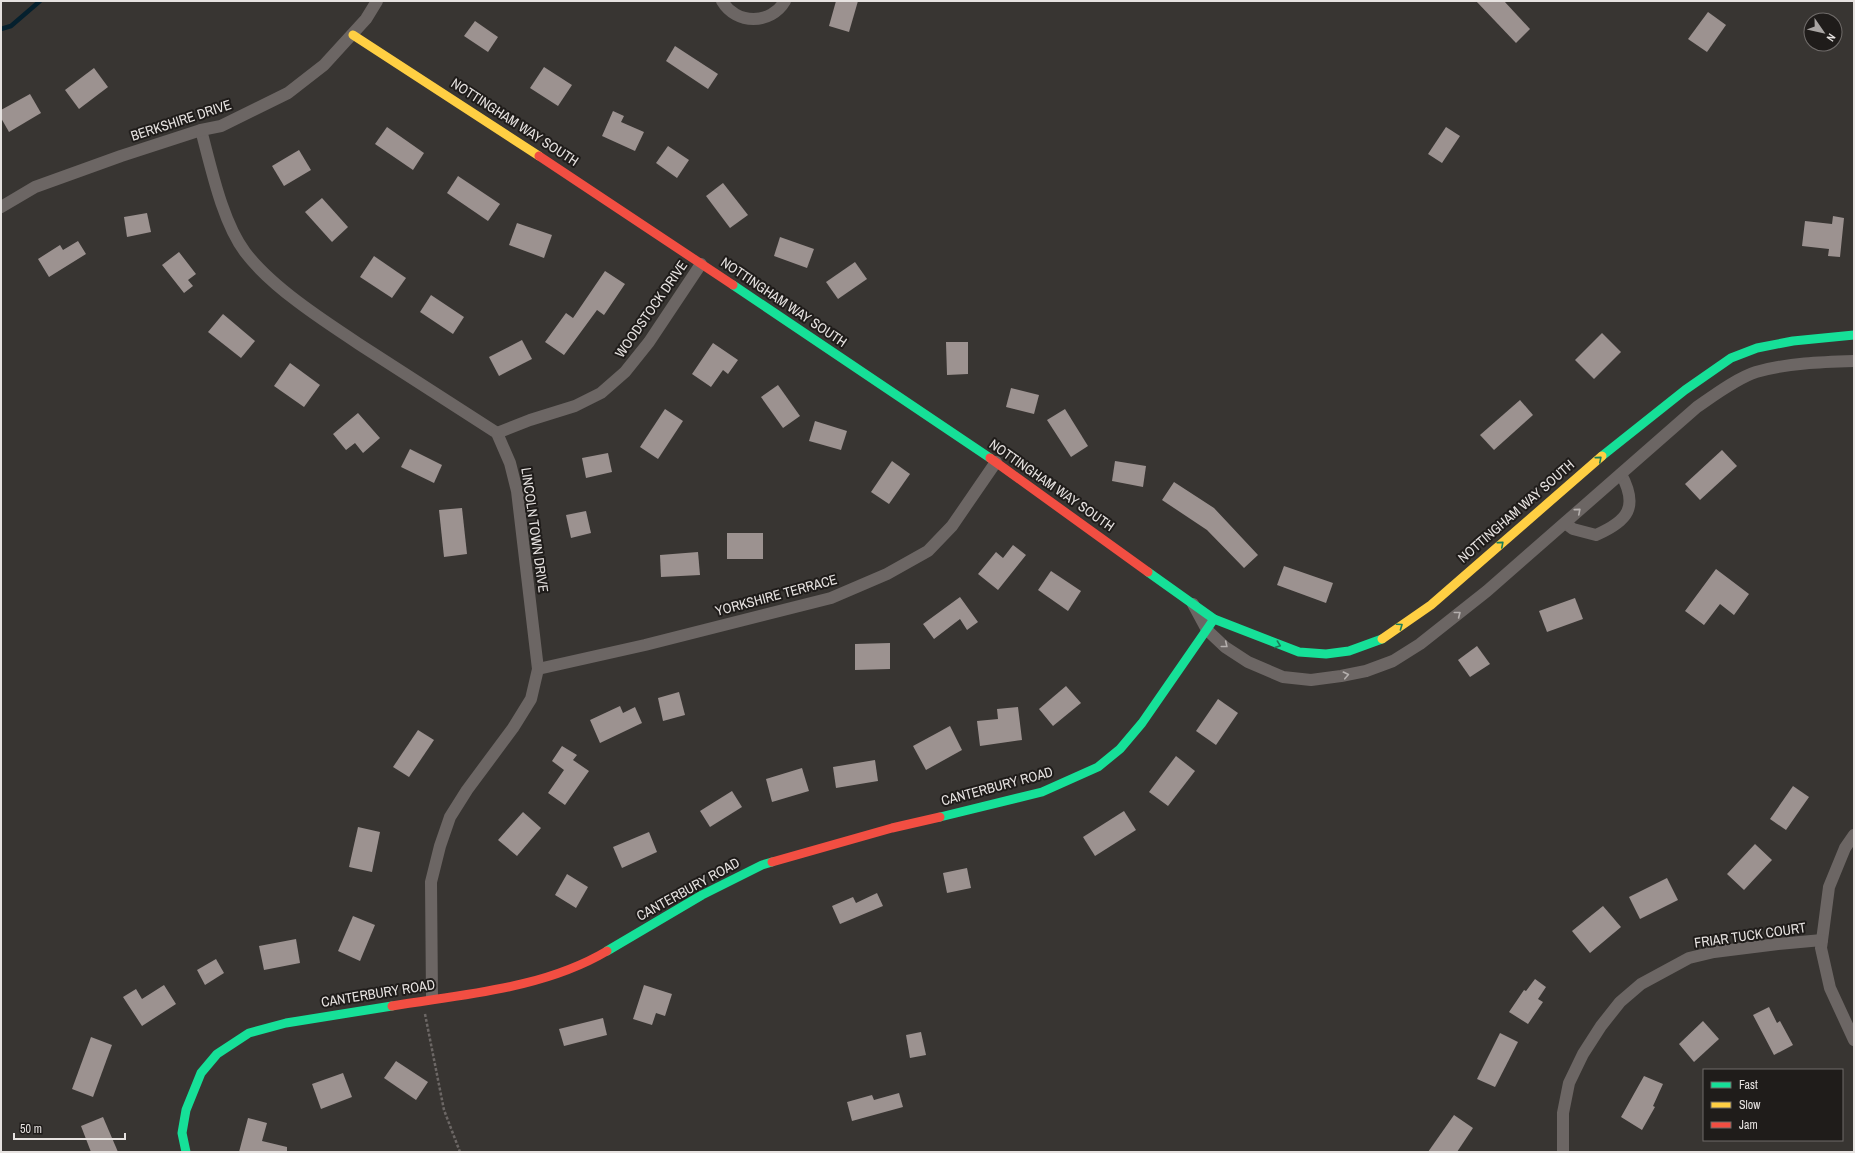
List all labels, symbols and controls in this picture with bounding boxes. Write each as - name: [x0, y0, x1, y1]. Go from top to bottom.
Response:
- north arrow: [1803, 12, 1843, 52]
- text: N: [1824, 31, 1839, 44]
- street label: NOTTINGHAM WAY SOUTH: [448, 74, 582, 170]
- street label: BERKSHIRE DRIVE: [128, 95, 234, 145]
- street label: NOTTINGHAM WAY SOUTH: [717, 253, 851, 351]
- street label: WOODSTOCK DRIVE: [611, 257, 691, 361]
- street label: NOTTINGHAM WAY SOUTH: [986, 435, 1118, 535]
- street label: NOTTINGHAM WAY SOUTH: [1454, 456, 1578, 566]
- one-way arrow: [1595, 457, 1602, 464]
- street label: LINCOLN TOWN DRIVE: [517, 466, 553, 594]
- one-way arrow: [1573, 509, 1581, 516]
- one-way arrow: [1496, 542, 1504, 549]
- street label: YORKSHIRE TERRACE: [713, 570, 839, 620]
- one-way arrow: [1454, 612, 1461, 619]
- one-way arrow: [1396, 624, 1403, 631]
- one-way arrow: [1275, 640, 1282, 648]
- one-way arrow: [1220, 641, 1227, 648]
- one-way arrow: [1343, 672, 1349, 680]
- street label: CANTERBURY ROAD: [939, 762, 1055, 810]
- street label: CANTERBURY ROAD: [633, 853, 743, 925]
- street label: FRIAR TUCK COURT: [1693, 918, 1807, 952]
- street label: CANTERBURY ROAD: [320, 975, 436, 1011]
- legend: [1703, 1069, 1843, 1141]
- text: Fast: [1739, 1077, 1758, 1093]
- text: Slow: [1739, 1097, 1761, 1113]
- scale bar: [14, 1115, 125, 1141]
- text: Jam: [1739, 1117, 1758, 1133]
- text: 50 m: [20, 1121, 42, 1137]

